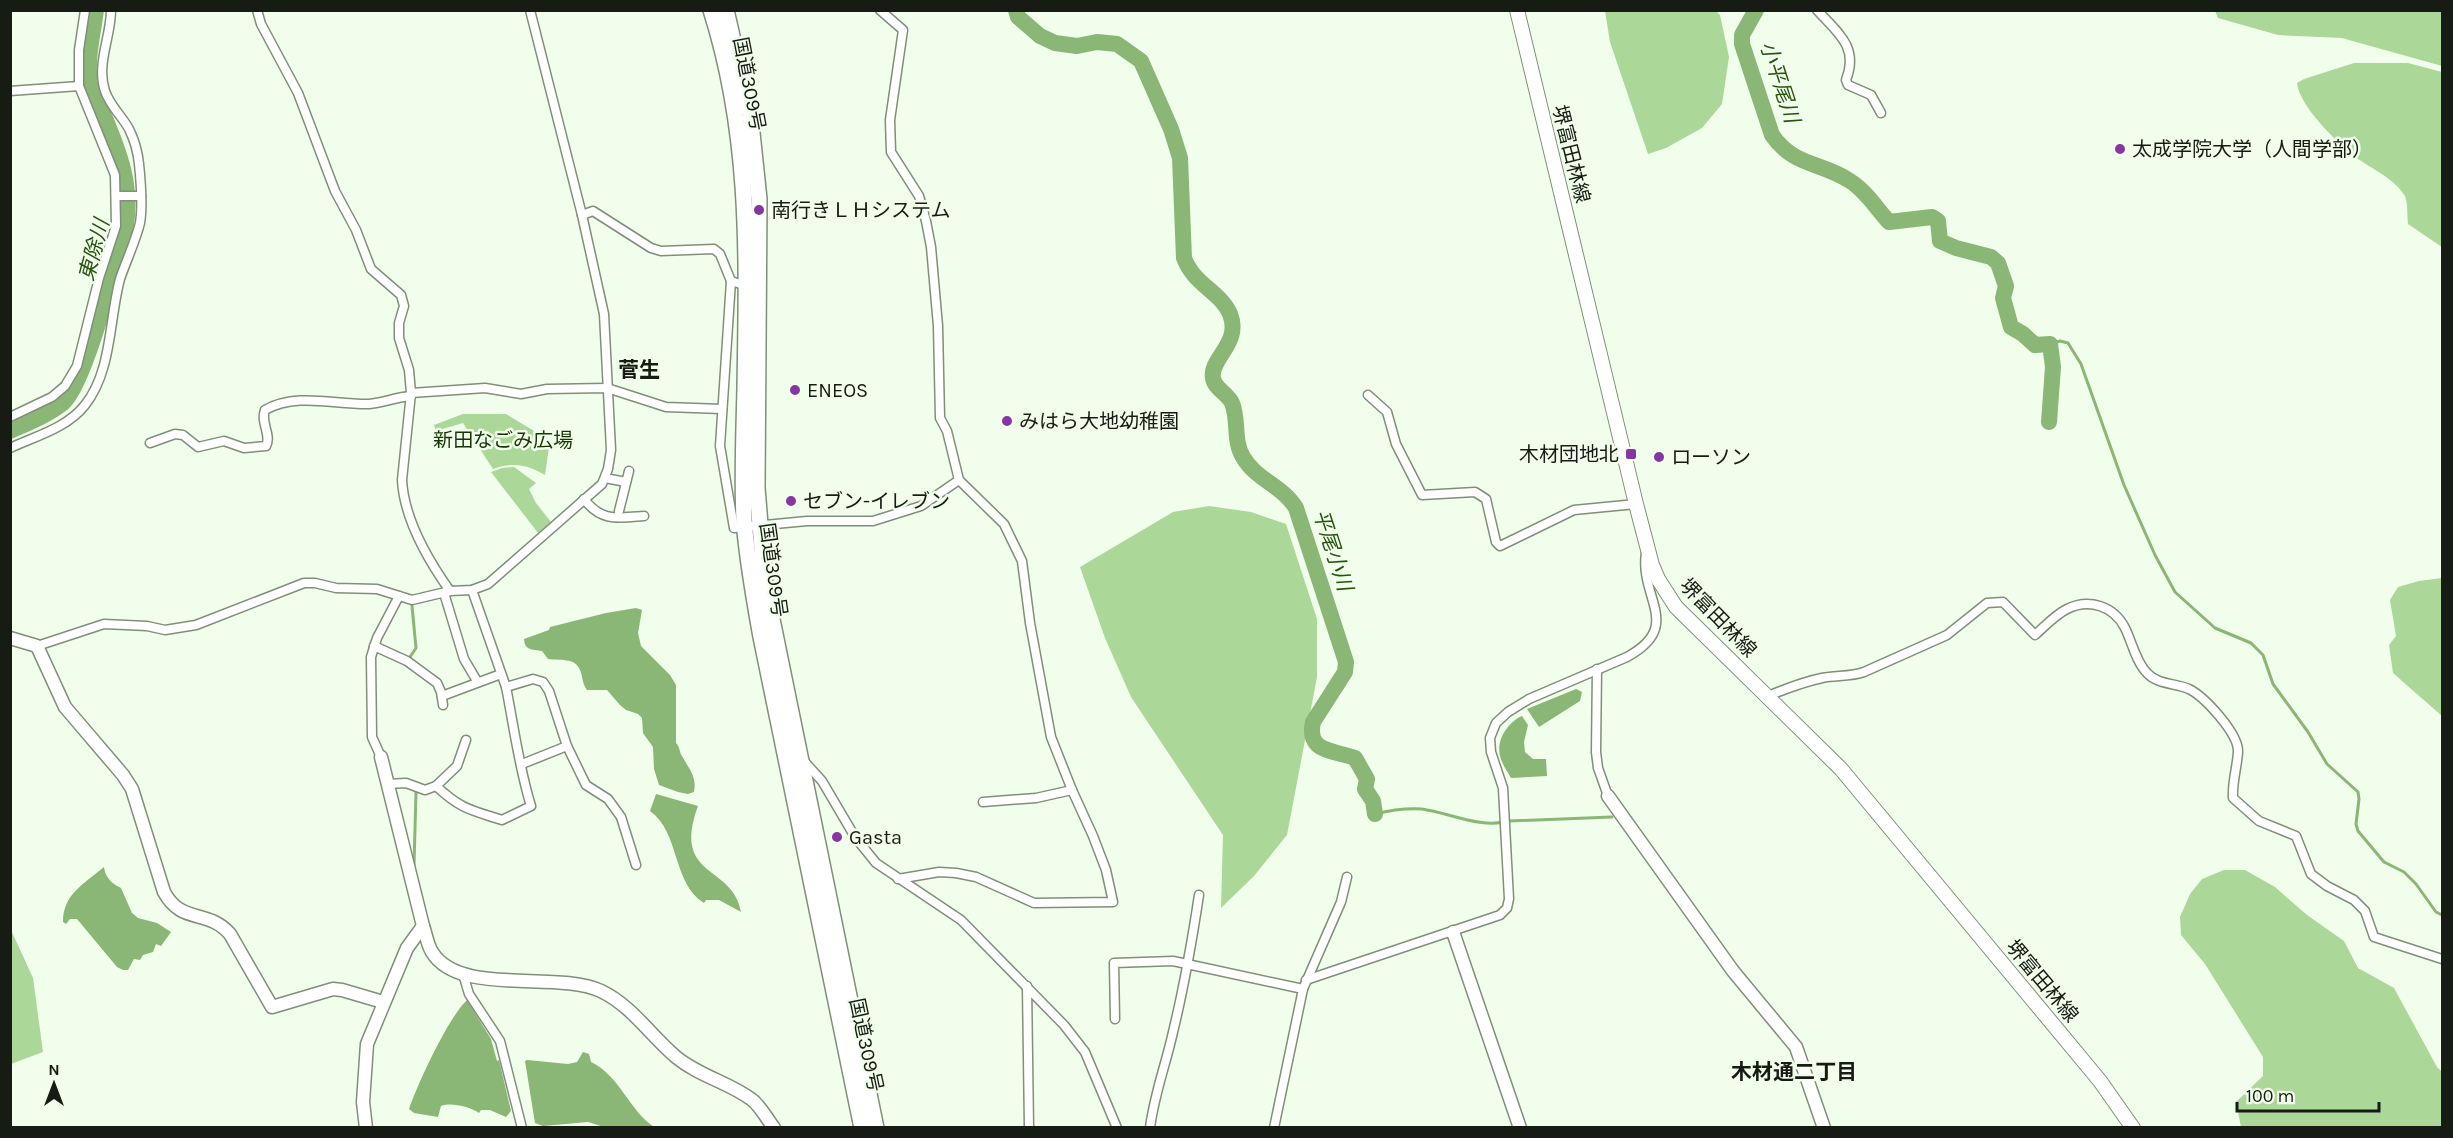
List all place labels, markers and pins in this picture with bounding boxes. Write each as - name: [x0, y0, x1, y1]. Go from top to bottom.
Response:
- place label: 太成学院大学（人間学部）: [2132, 138, 2372, 161]
- marker: 太成学院大学（人間学部）: [2113, 142, 2127, 156]
- place label: 南行きＬＨシステム: [771, 199, 950, 222]
- marker: 南行きＬＨシステム: [752, 203, 766, 217]
- place label: ENEOS: [807, 379, 868, 402]
- marker: ENEOS: [788, 383, 802, 397]
- place label: みはら大地幼稚園: [1019, 410, 1179, 433]
- marker: みはら大地幼稚園: [1000, 414, 1014, 428]
- place label: 木材団地北: [1519, 443, 1619, 466]
- place label: ローソン: [1671, 446, 1751, 469]
- marker: 木材団地北: [1624, 447, 1638, 461]
- marker: ローソン: [1652, 450, 1666, 464]
- place label: セブン-イレブン: [803, 490, 950, 513]
- marker: セブン-イレブン: [784, 494, 798, 508]
- place label: Gasta: [849, 826, 902, 849]
- marker: Gasta: [830, 830, 844, 844]

